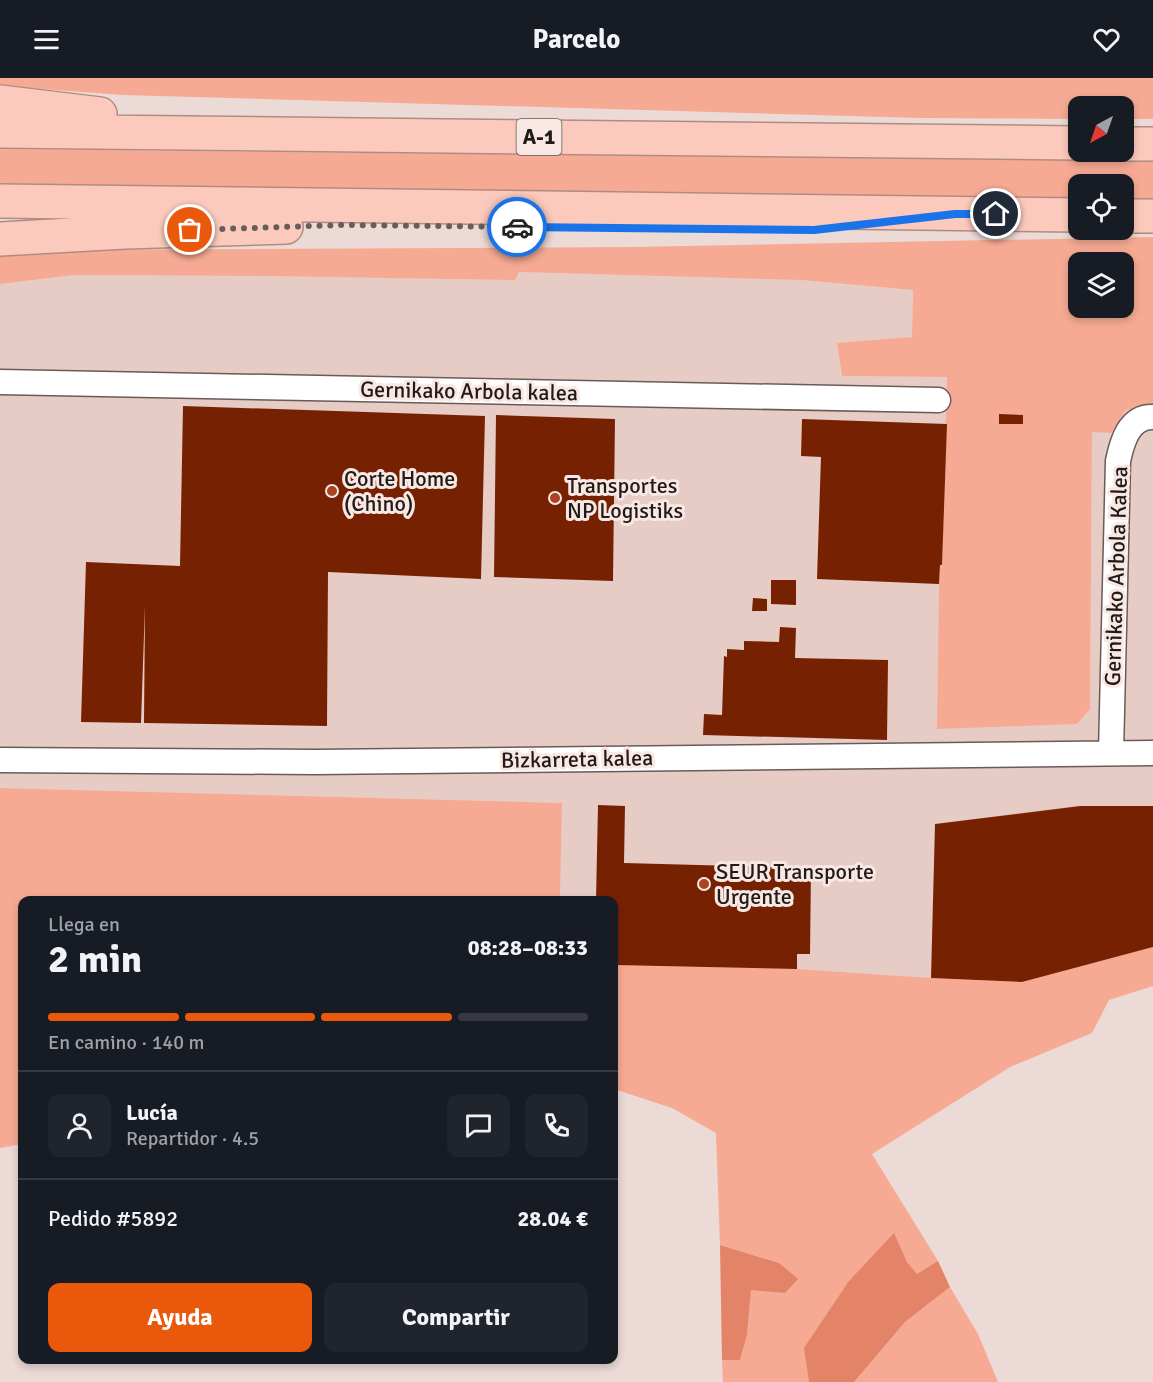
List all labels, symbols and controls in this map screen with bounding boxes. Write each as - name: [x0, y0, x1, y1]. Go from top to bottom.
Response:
- icon: menu: [30, 23, 63, 56]
- text: Parcelo: [533, 23, 620, 56]
- icon: heart: [1090, 23, 1123, 56]
- north arrow: [1068, 96, 1134, 162]
- map controls: [1068, 96, 1134, 318]
- road number: A-1: [516, 119, 562, 155]
- button: locate: [1068, 174, 1134, 240]
- pin: [970, 188, 1021, 239]
- courier: [487, 197, 547, 257]
- icon: home: [979, 197, 1012, 230]
- pin: [164, 204, 215, 255]
- icon: car: [501, 211, 534, 244]
- icon: bag: [173, 213, 206, 246]
- button: layers: [1068, 252, 1134, 318]
- street label: Gernikako Arbola kalea: [360, 376, 578, 406]
- place label: Corte Home (Chino): [344, 465, 455, 517]
- street label: Gernikako Arbola Kalea: [1099, 466, 1133, 686]
- place label: Transportes NP Logistiks: [567, 472, 683, 524]
- marker: Corte Home (Chino): [325, 484, 339, 498]
- marker: Transportes NP Logistiks: [548, 491, 562, 505]
- street label: Bizkarreta kalea: [501, 744, 653, 774]
- place label: SEUR Transporte Urgente: [716, 858, 874, 910]
- marker: SEUR Transporte Urgente: [697, 877, 711, 891]
- text: Llega en: [48, 912, 120, 937]
- text: 08:28–08:33: [468, 934, 588, 961]
- text: 2 min: [48, 935, 142, 983]
- text: En camino · 140 m: [48, 1030, 205, 1055]
- button: person: [48, 1094, 111, 1157]
- button: chat: [447, 1094, 510, 1157]
- button: phone: [525, 1094, 588, 1157]
- text: Lucía: [126, 1099, 178, 1126]
- text: Repartidor · 4.5: [126, 1126, 259, 1151]
- text: Pedido #5892: [48, 1205, 178, 1232]
- text: 28.04 €: [517, 1205, 588, 1232]
- button: Ayuda: [48, 1283, 312, 1352]
- button: Compartir: [324, 1283, 588, 1352]

